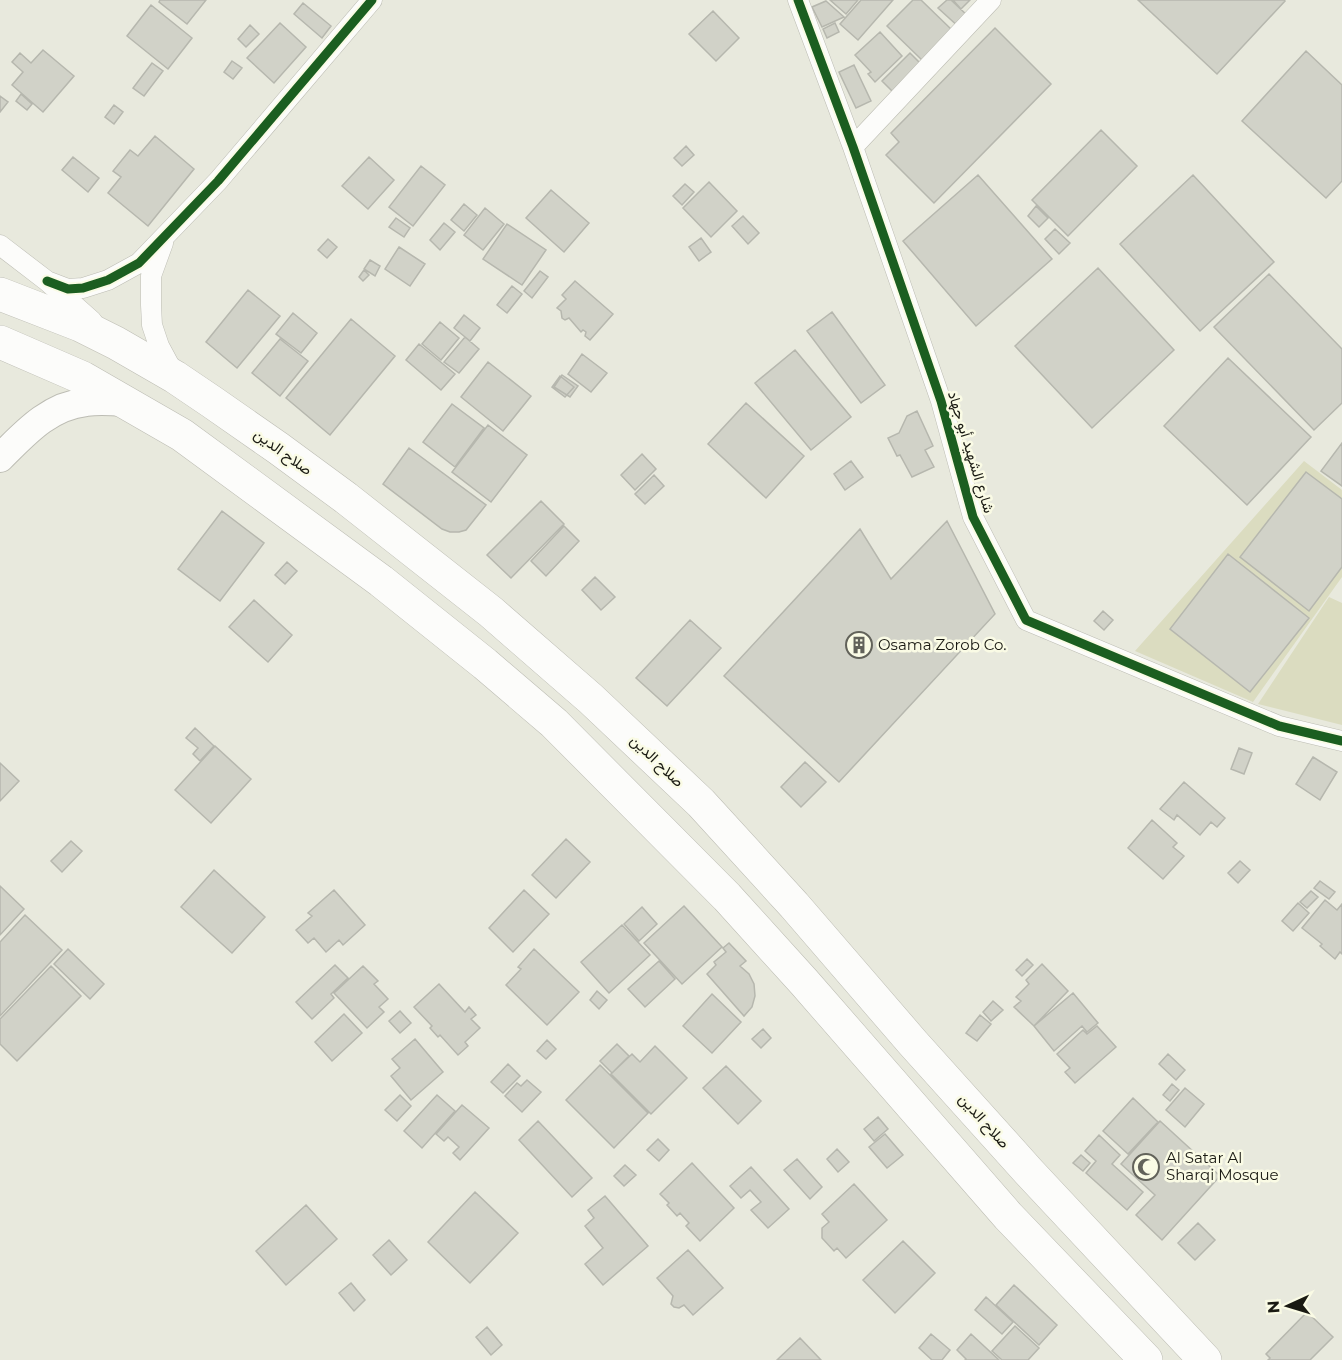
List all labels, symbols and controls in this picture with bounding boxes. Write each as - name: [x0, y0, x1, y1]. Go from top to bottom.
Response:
- street label: شارع الشهيد أبو جهاد: [942, 389, 999, 516]
- street label: صلاح الدين: [249, 424, 316, 481]
- building icon: Osama Zorob Co.: [844, 630, 874, 660]
- place label: Osama Zorob Co.: [878, 635, 1006, 654]
- street label: صلاح الدين: [625, 730, 688, 792]
- street label: صلاح الدين: [953, 1089, 1014, 1153]
- place label: Al Satar Al Sharqi Mosque: [1166, 1148, 1279, 1184]
- mosque icon: Al Satar Al Sharqi Mosque: [1131, 1152, 1161, 1182]
- north arrow: [1258, 1276, 1318, 1336]
- text: N: [1264, 1300, 1283, 1314]

